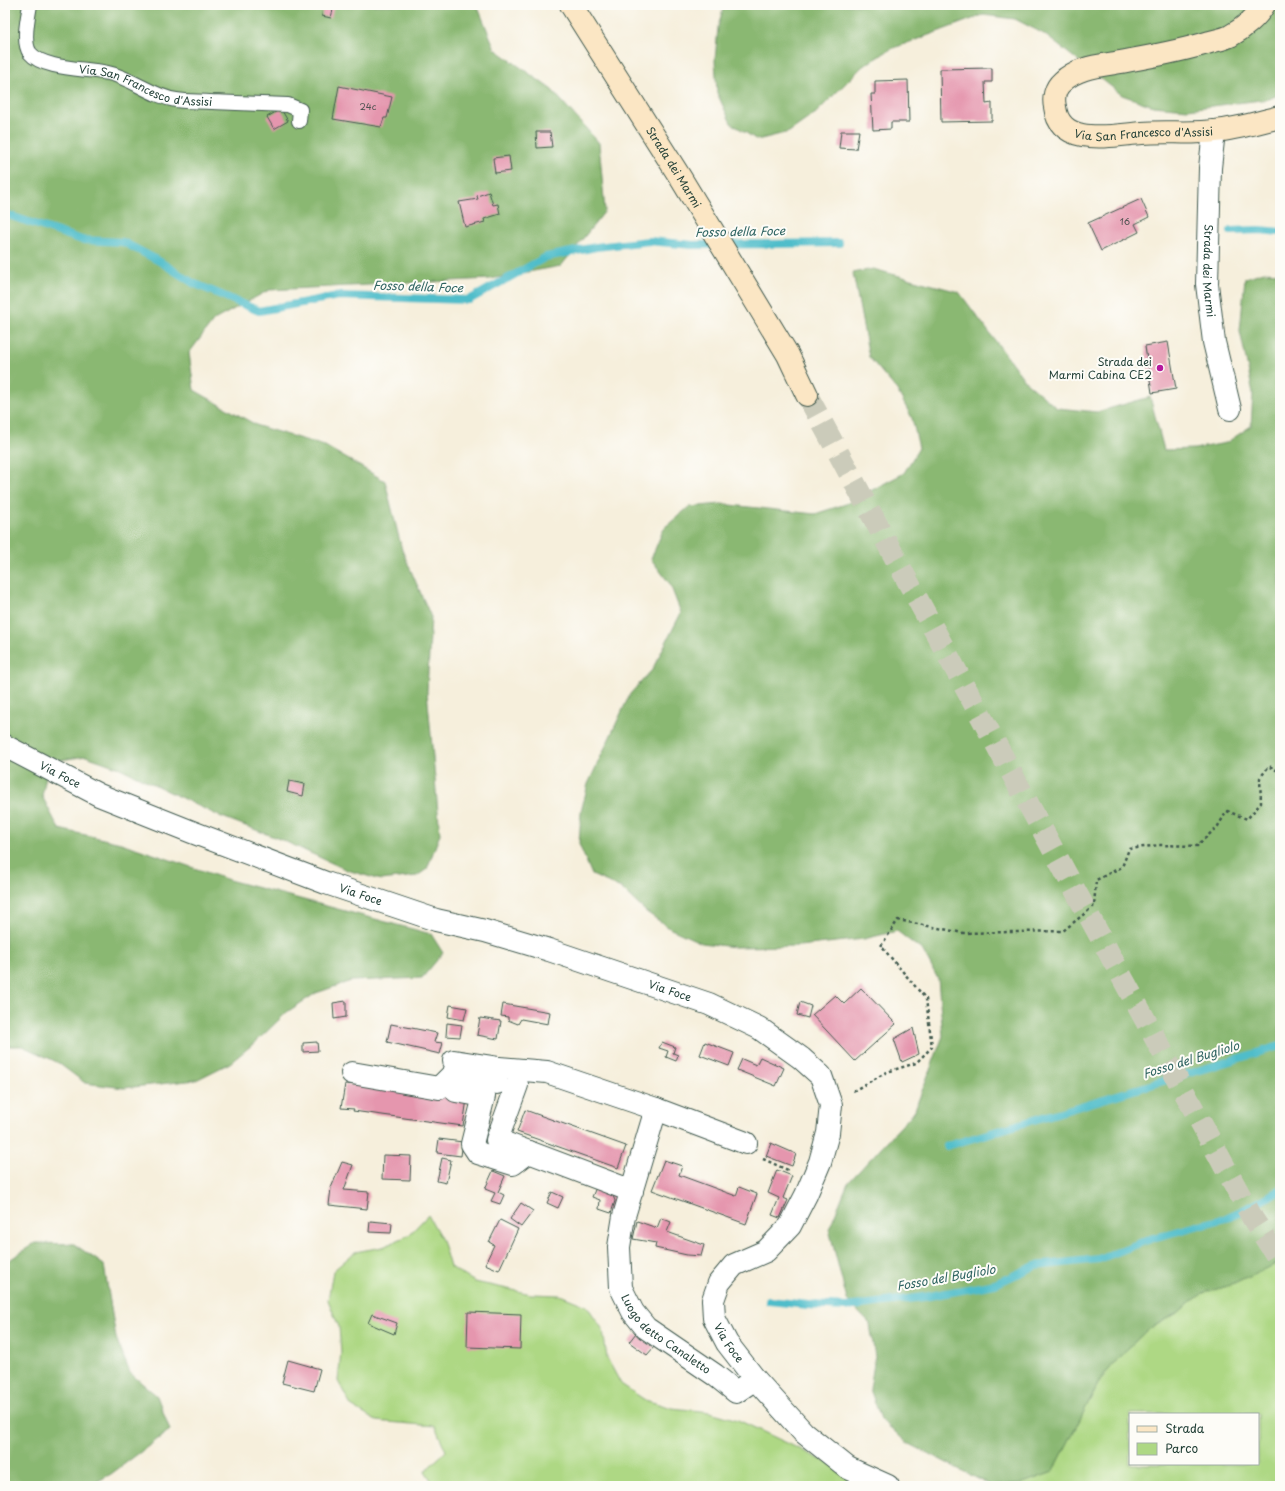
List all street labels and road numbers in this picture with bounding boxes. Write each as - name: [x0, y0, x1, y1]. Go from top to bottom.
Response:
- street label: Via San Francesco d'Assisi: [78, 60, 213, 110]
- street label: Via San Francesco d'Assisi: [1072, 122, 1214, 145]
- street label: Strada dei Marmi: [642, 123, 706, 211]
- street label: Strada dei Marmi: [1199, 224, 1220, 318]
- street label: Via Foce: [37, 756, 84, 792]
- street label: Via Foce: [337, 879, 385, 909]
- street label: Via Foce: [646, 975, 694, 1006]
- street label: Luogo detto Canaletto: [617, 1291, 714, 1378]
- street label: Via Foce: [710, 1320, 748, 1366]

